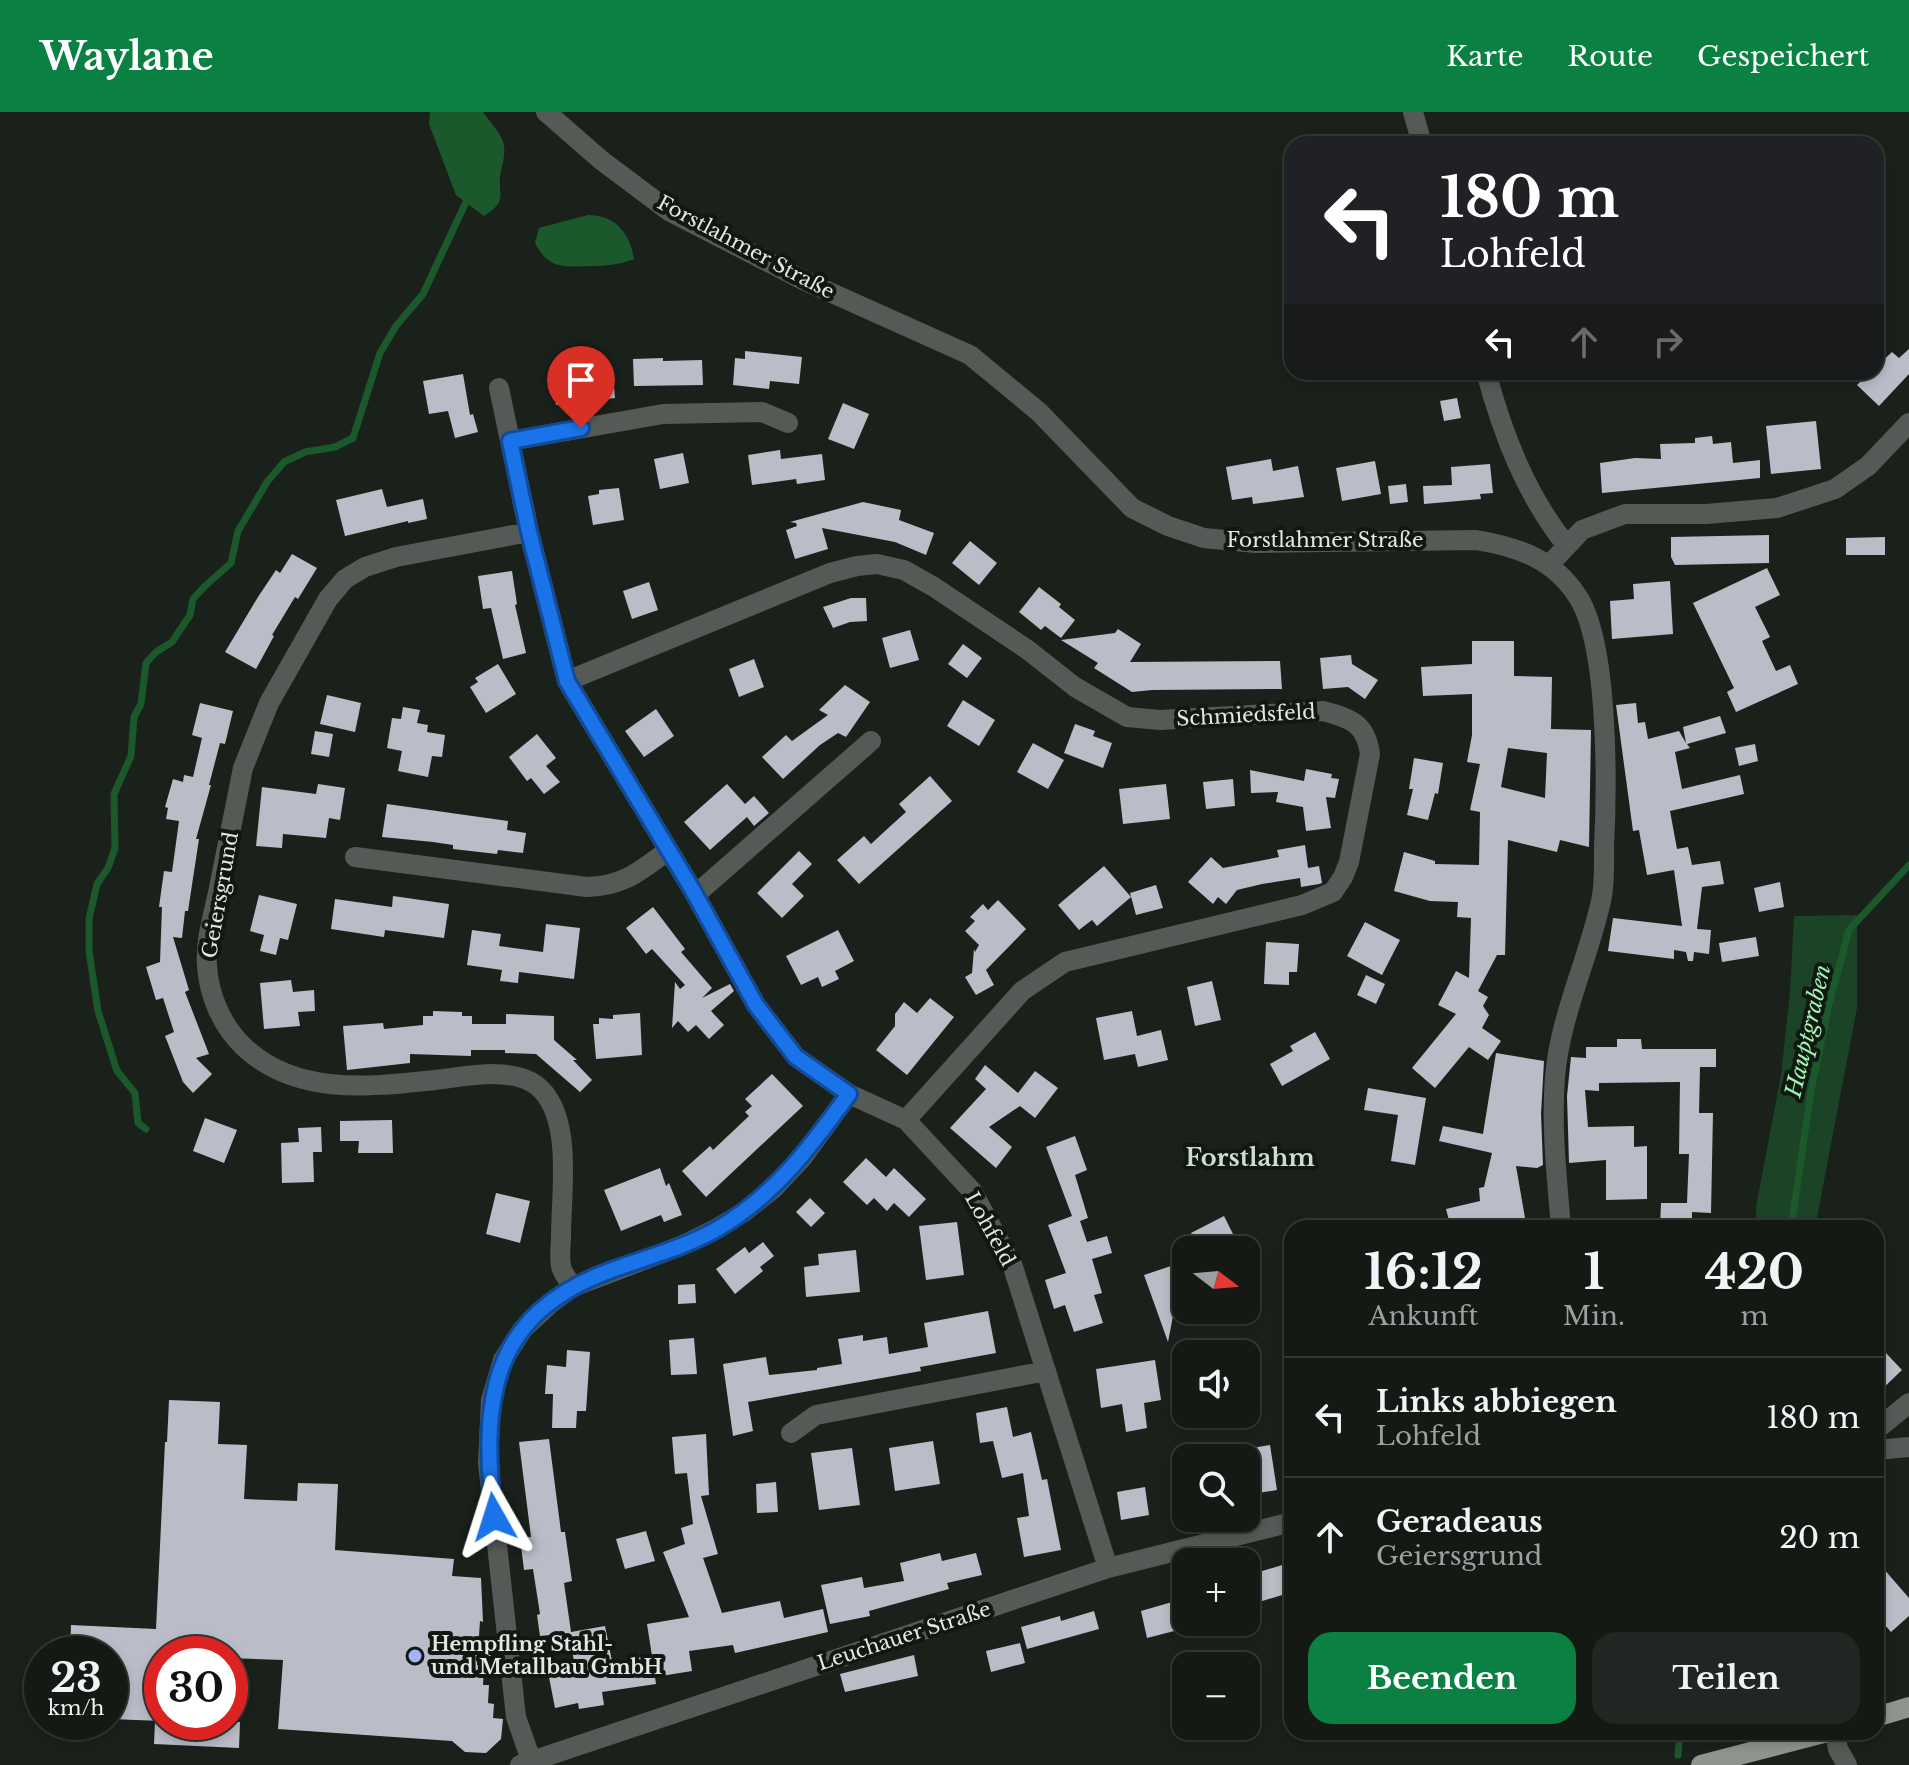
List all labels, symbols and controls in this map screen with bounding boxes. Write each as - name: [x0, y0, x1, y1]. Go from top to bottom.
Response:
- text: Waylane: [40, 33, 214, 80]
- text: Karte: [1446, 39, 1524, 74]
- text: Route: [1568, 39, 1653, 74]
- text: Gespeichert: [1697, 39, 1869, 74]
- text: 180 m: [1440, 163, 1619, 232]
- icon: left: [1308, 168, 1412, 272]
- street label: Forstlahmer Straße: [653, 190, 839, 304]
- text: Lohfeld: [1440, 232, 1586, 277]
- icon: left: [1478, 320, 1522, 364]
- icon: ahead: [1562, 320, 1606, 364]
- icon: right: [1646, 320, 1690, 364]
- pin: [547, 346, 615, 428]
- icon: arrive: [559, 358, 603, 402]
- street label: Forstlahmer Straße: [1227, 528, 1423, 552]
- street label: Schmiedsfeld: [1176, 699, 1316, 731]
- street label: Geiersgrund: [197, 830, 243, 960]
- water label: Hauptgraben: [1779, 962, 1836, 1101]
- district label: Forstlahm: [1185, 1143, 1315, 1172]
- street label: Lohfeld: [960, 1188, 1020, 1270]
- north arrow: [1172, 1236, 1260, 1324]
- map controls: [1172, 1236, 1260, 1740]
- text: 16:12: [1364, 1242, 1483, 1302]
- text: 1: [1583, 1242, 1604, 1302]
- text: 420: [1705, 1242, 1804, 1302]
- text: Ankunft: [1368, 1300, 1478, 1332]
- text: Min.: [1563, 1300, 1625, 1332]
- text: m: [1740, 1300, 1768, 1332]
- button: sound: [1172, 1340, 1260, 1428]
- text: Links abbiegen: [1376, 1383, 1617, 1420]
- icon: left: [1308, 1395, 1352, 1439]
- text: 180 m: [1766, 1399, 1860, 1436]
- text: Lohfeld: [1376, 1420, 1481, 1452]
- button: search: [1172, 1444, 1260, 1532]
- position arrow: [452, 1475, 536, 1559]
- text: Geradeaus: [1376, 1503, 1543, 1540]
- icon: ahead: [1308, 1515, 1352, 1559]
- text: 20 m: [1779, 1519, 1860, 1556]
- text: Geiersgrund: [1376, 1540, 1542, 1572]
- button: +: [1172, 1548, 1260, 1636]
- street label: Leuchauer Straße: [814, 1597, 994, 1675]
- place label: Hempfling Stahl- und Metallbau GmbH: [431, 1632, 663, 1679]
- button: Beenden: [1308, 1632, 1576, 1724]
- button: Teilen: [1592, 1632, 1860, 1724]
- speed limit sign: 30: [144, 1636, 248, 1740]
- marker: Hempfling Stahl- und Metallbau GmbH: [406, 1647, 424, 1665]
- button: −: [1172, 1652, 1260, 1740]
- text: 23: [50, 1653, 102, 1703]
- text: km/h: [48, 1696, 104, 1720]

